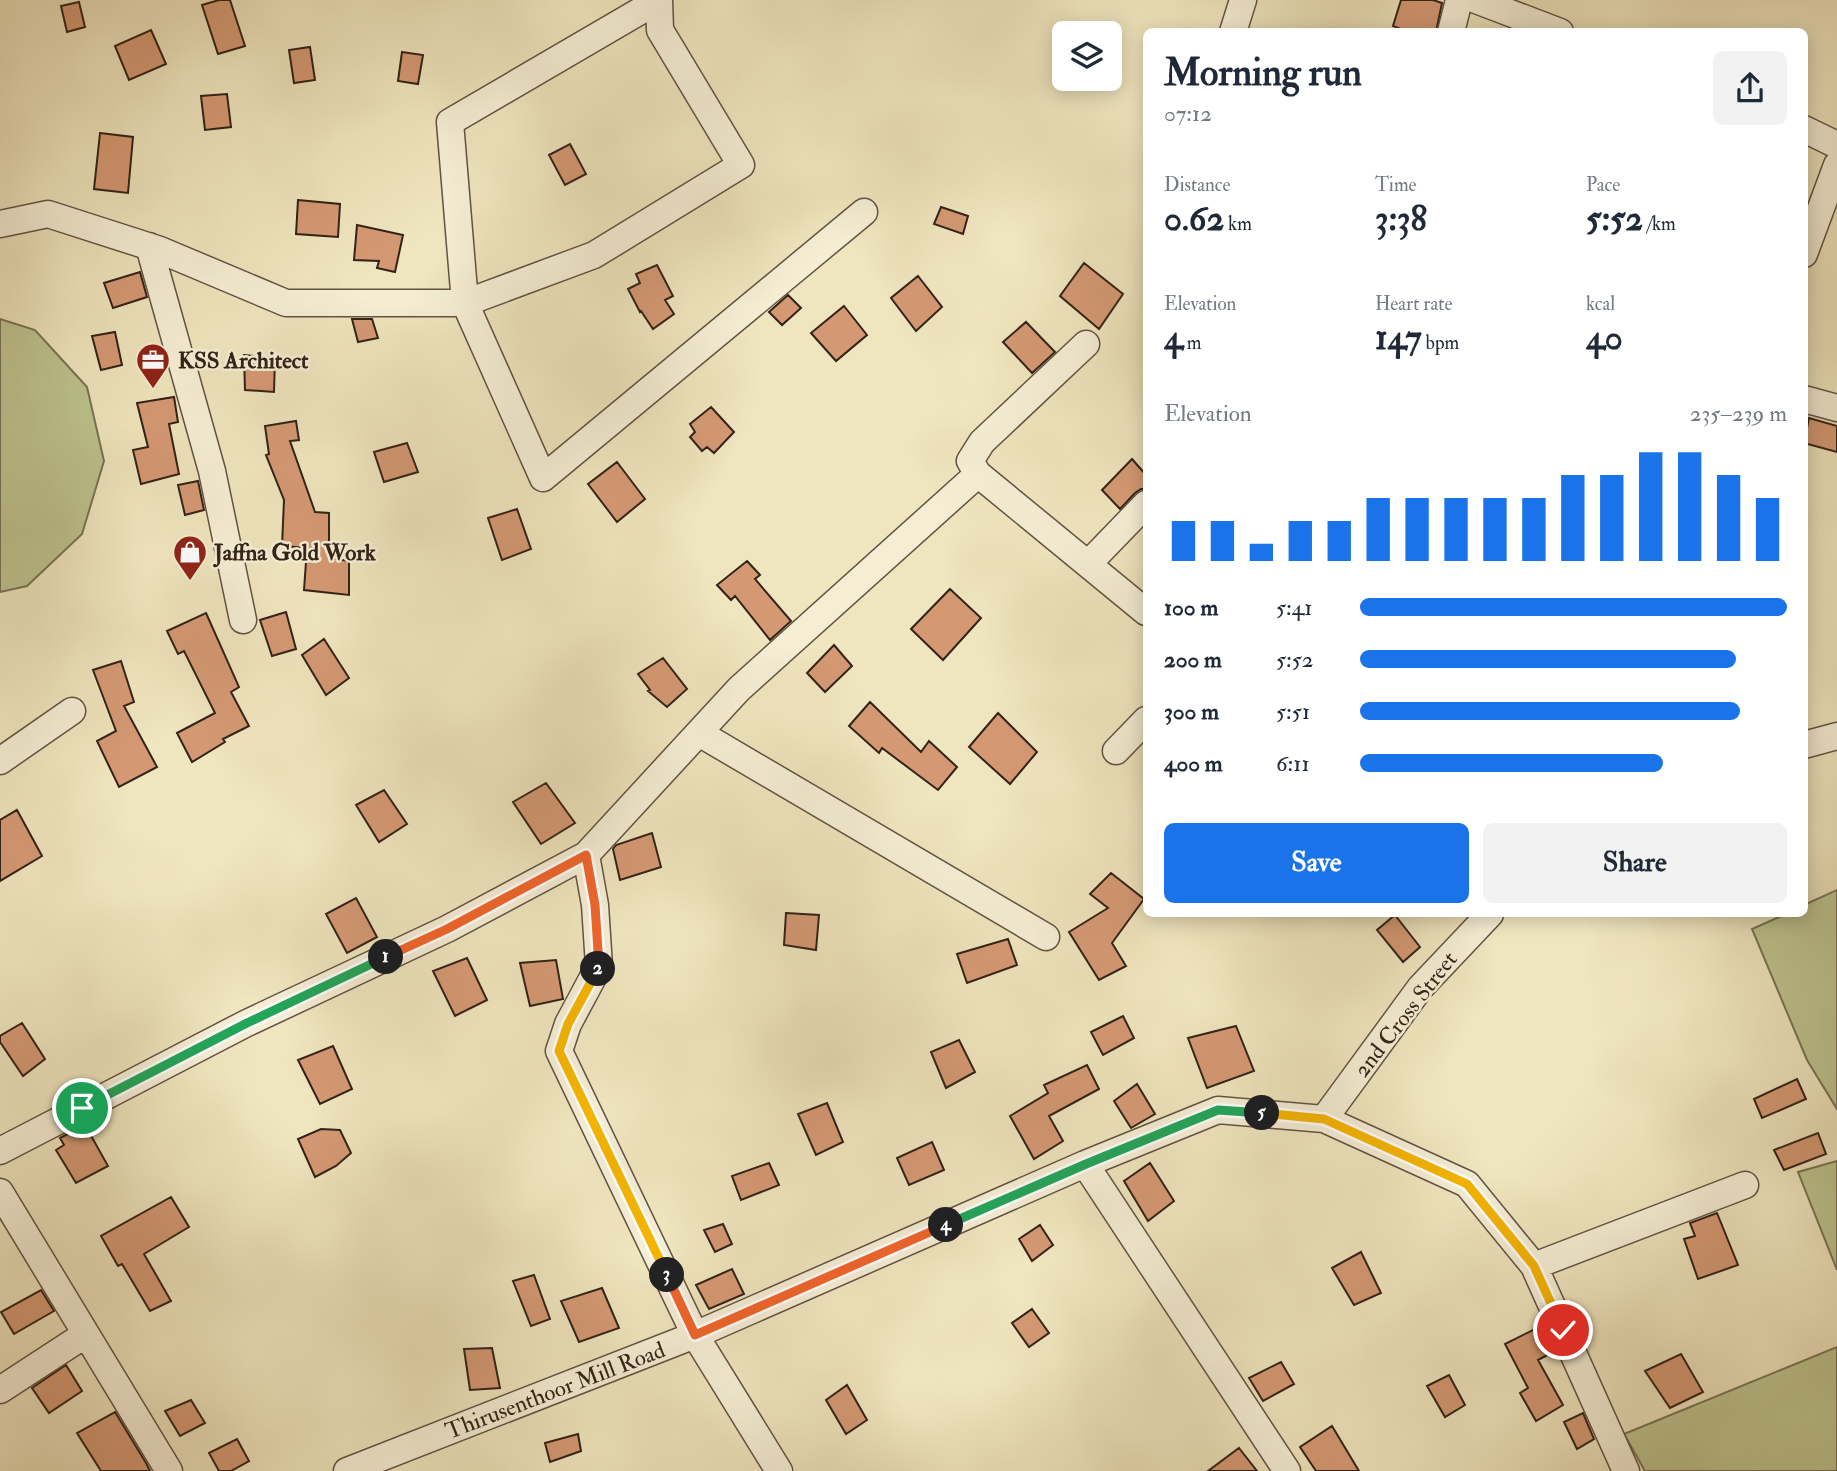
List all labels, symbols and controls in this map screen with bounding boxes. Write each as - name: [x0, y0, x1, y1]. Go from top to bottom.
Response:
- map controls: [1052, 21, 1122, 91]
- button: layers: [1052, 21, 1122, 91]
- text: Morning run: [1164, 49, 1362, 97]
- button: share: [1713, 51, 1787, 125]
- text: 07:12: [1164, 99, 1212, 128]
- text: Distance: [1164, 173, 1230, 197]
- text: Time: [1375, 173, 1417, 197]
- text: Pace: [1586, 173, 1620, 197]
- text: 0.62: [1164, 197, 1224, 241]
- text: 3:38: [1375, 197, 1427, 241]
- text: 5:52: [1586, 197, 1643, 241]
- text: km: [1224, 212, 1252, 236]
- text: /km: [1643, 212, 1676, 236]
- text: Elevation: [1164, 292, 1236, 316]
- text: Heart rate: [1375, 292, 1452, 316]
- text: kcal: [1586, 292, 1615, 316]
- text: 4: [1164, 316, 1183, 360]
- text: 147: [1375, 316, 1422, 360]
- text: 40: [1586, 316, 1623, 360]
- text: m: [1183, 331, 1202, 355]
- text: bpm: [1422, 331, 1459, 355]
- office icon: KSS Architect: [134, 341, 172, 390]
- place label: KSS Architect: [178, 346, 309, 375]
- text: Elevation: [1164, 399, 1252, 428]
- text: 235–239 m: [1690, 399, 1787, 428]
- shop icon: Jaffna Gold Work: [171, 533, 209, 582]
- place label: Jaffna Gold Work: [213, 538, 377, 568]
- text: 100 m: [1164, 593, 1218, 622]
- text: 5:41: [1276, 593, 1312, 622]
- text: 200 m: [1164, 645, 1222, 674]
- text: 5:52: [1276, 645, 1313, 674]
- text: 300 m: [1164, 697, 1219, 726]
- text: 5:51: [1276, 697, 1310, 726]
- text: 400 m: [1164, 749, 1223, 778]
- text: 6:11: [1276, 749, 1310, 778]
- button: Save: [1164, 823, 1469, 903]
- button: Share: [1483, 823, 1787, 903]
- pin: 1: [368, 940, 404, 974]
- text: 1: [382, 944, 389, 968]
- street label: 2nd Cross Street: [1347, 946, 1464, 1083]
- pin: 2: [580, 951, 616, 986]
- text: 2: [593, 956, 602, 980]
- pin: [52, 1078, 112, 1138]
- icon: arrive: [63, 1089, 101, 1127]
- pin: 5: [1244, 1096, 1280, 1130]
- text: 5: [1257, 1100, 1266, 1124]
- pin: 4: [928, 1208, 964, 1242]
- text: 4: [940, 1212, 951, 1236]
- pin: 3: [650, 1258, 684, 1292]
- text: 3: [663, 1262, 670, 1286]
- pin: [1533, 1300, 1593, 1360]
- icon: check: [1544, 1311, 1582, 1349]
- street label: Thirusenthoor Mill Road: [441, 1335, 669, 1446]

